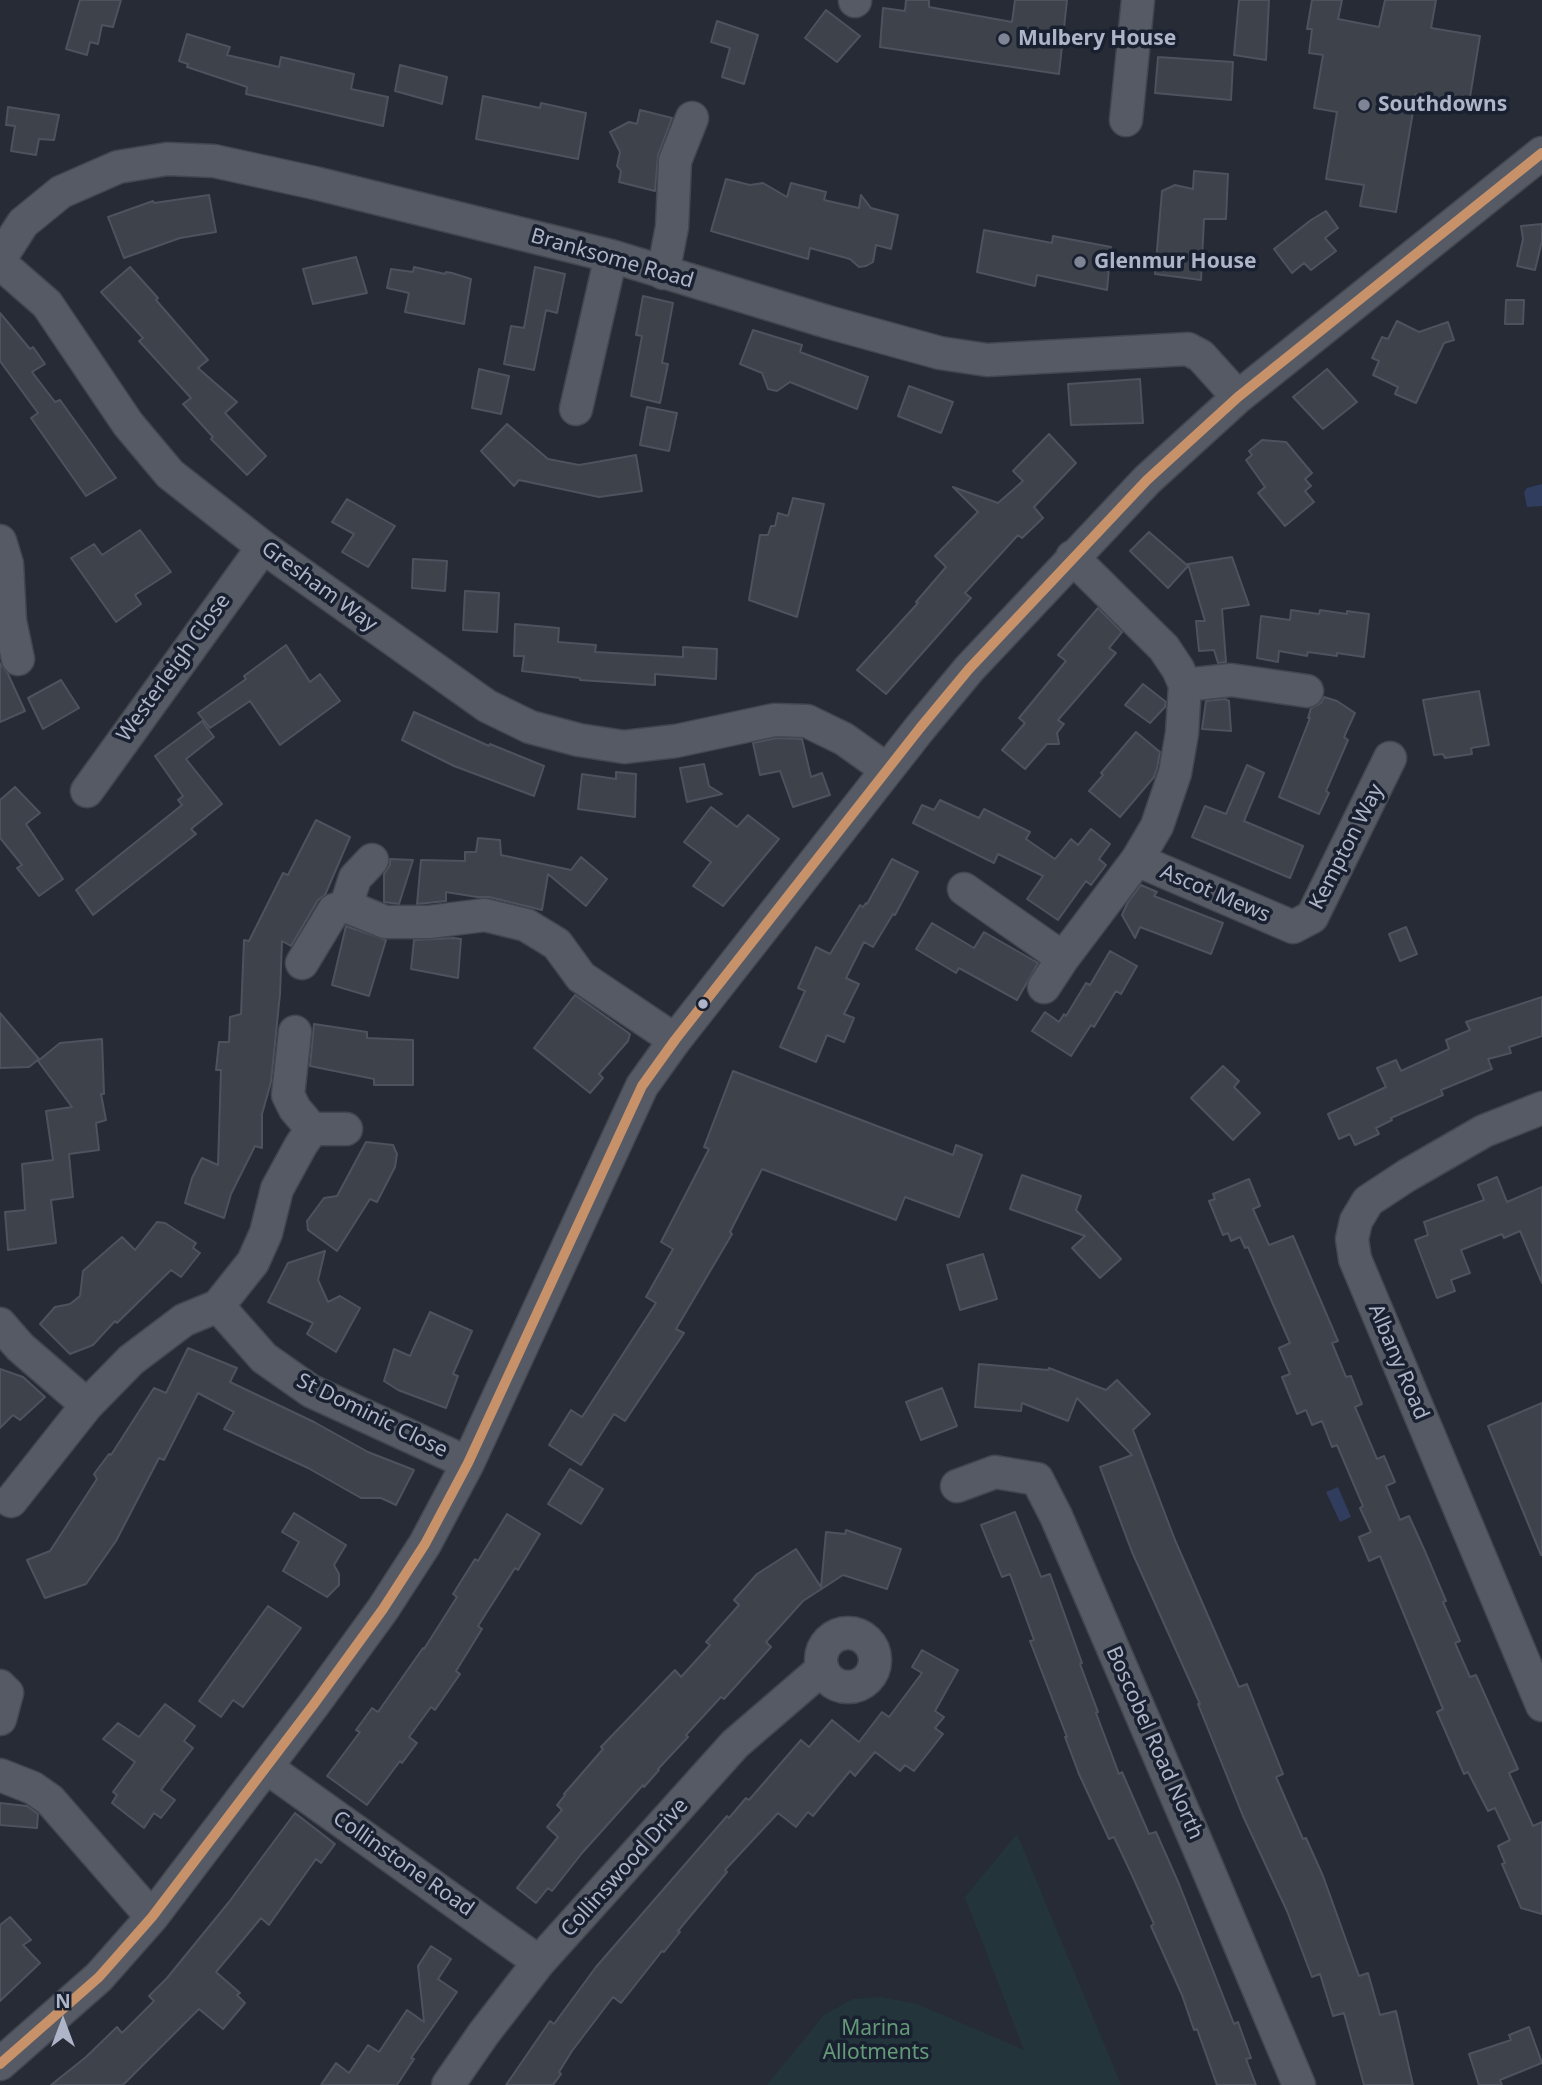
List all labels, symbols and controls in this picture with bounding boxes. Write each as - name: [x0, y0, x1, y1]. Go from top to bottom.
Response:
- place label: Mulbery House: [1018, 26, 1176, 52]
- marker: Mulbery House: [996, 31, 1012, 47]
- place label: Southdowns: [1378, 92, 1507, 118]
- marker: Southdowns: [1356, 97, 1372, 113]
- street label: Branksome Road: [528, 224, 696, 294]
- place label: Glenmur House: [1094, 249, 1257, 275]
- marker: Glenmur House: [1072, 254, 1088, 270]
- street label: Gresham Way: [256, 537, 382, 637]
- street label: Westerleigh Close: [112, 589, 236, 747]
- street label: Kempton Way: [1305, 780, 1389, 914]
- street label: Ascot Mews: [1157, 860, 1273, 928]
- unlabelled marker: [696, 997, 710, 1011]
- street label: Albany Road: [1362, 1300, 1434, 1424]
- street label: St Dominic Close: [292, 1369, 452, 1463]
- street label: Boscobel Road North: [1100, 1643, 1208, 1843]
- street label: Collinswood Drive: [556, 1794, 694, 1942]
- street label: Collinstone Road: [328, 1806, 478, 1922]
- north arrow: [28, 1987, 98, 2057]
- text: N: [55, 1988, 71, 2014]
- park label: Marina Allotments: [823, 2016, 929, 2066]

